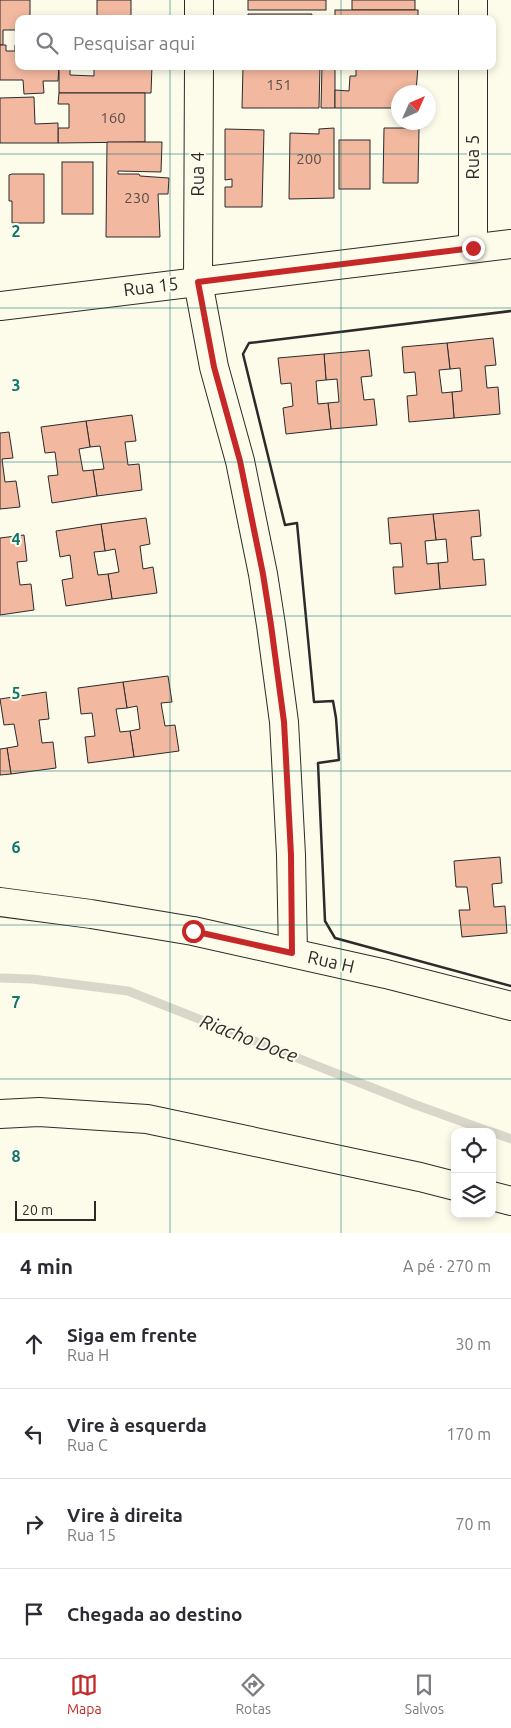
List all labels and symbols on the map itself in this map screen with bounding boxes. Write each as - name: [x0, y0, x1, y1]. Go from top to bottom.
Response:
- house number: 151: [266, 76, 292, 93]
- north arrow: [391, 85, 436, 130]
- house number: 160: [100, 109, 126, 126]
- street label: Rua 5: [462, 134, 482, 180]
- house number: 200: [296, 150, 322, 167]
- street label: Rua 4: [187, 151, 207, 197]
- house number: 230: [124, 189, 150, 206]
- text: 2: [11, 222, 21, 240]
- route end: [462, 237, 485, 260]
- street label: Rua 15: [122, 273, 179, 299]
- text: 3: [11, 376, 21, 394]
- text: 4: [11, 530, 21, 548]
- text: 5: [11, 684, 21, 702]
- text: 6: [11, 838, 21, 856]
- route start: [182, 920, 205, 943]
- street label: Rua H: [306, 946, 357, 976]
- text: 7: [11, 993, 21, 1011]
- water label: Riacho Doce: [197, 1009, 301, 1067]
- text: 8: [11, 1147, 21, 1165]
- scale bar: [15, 1198, 96, 1221]

